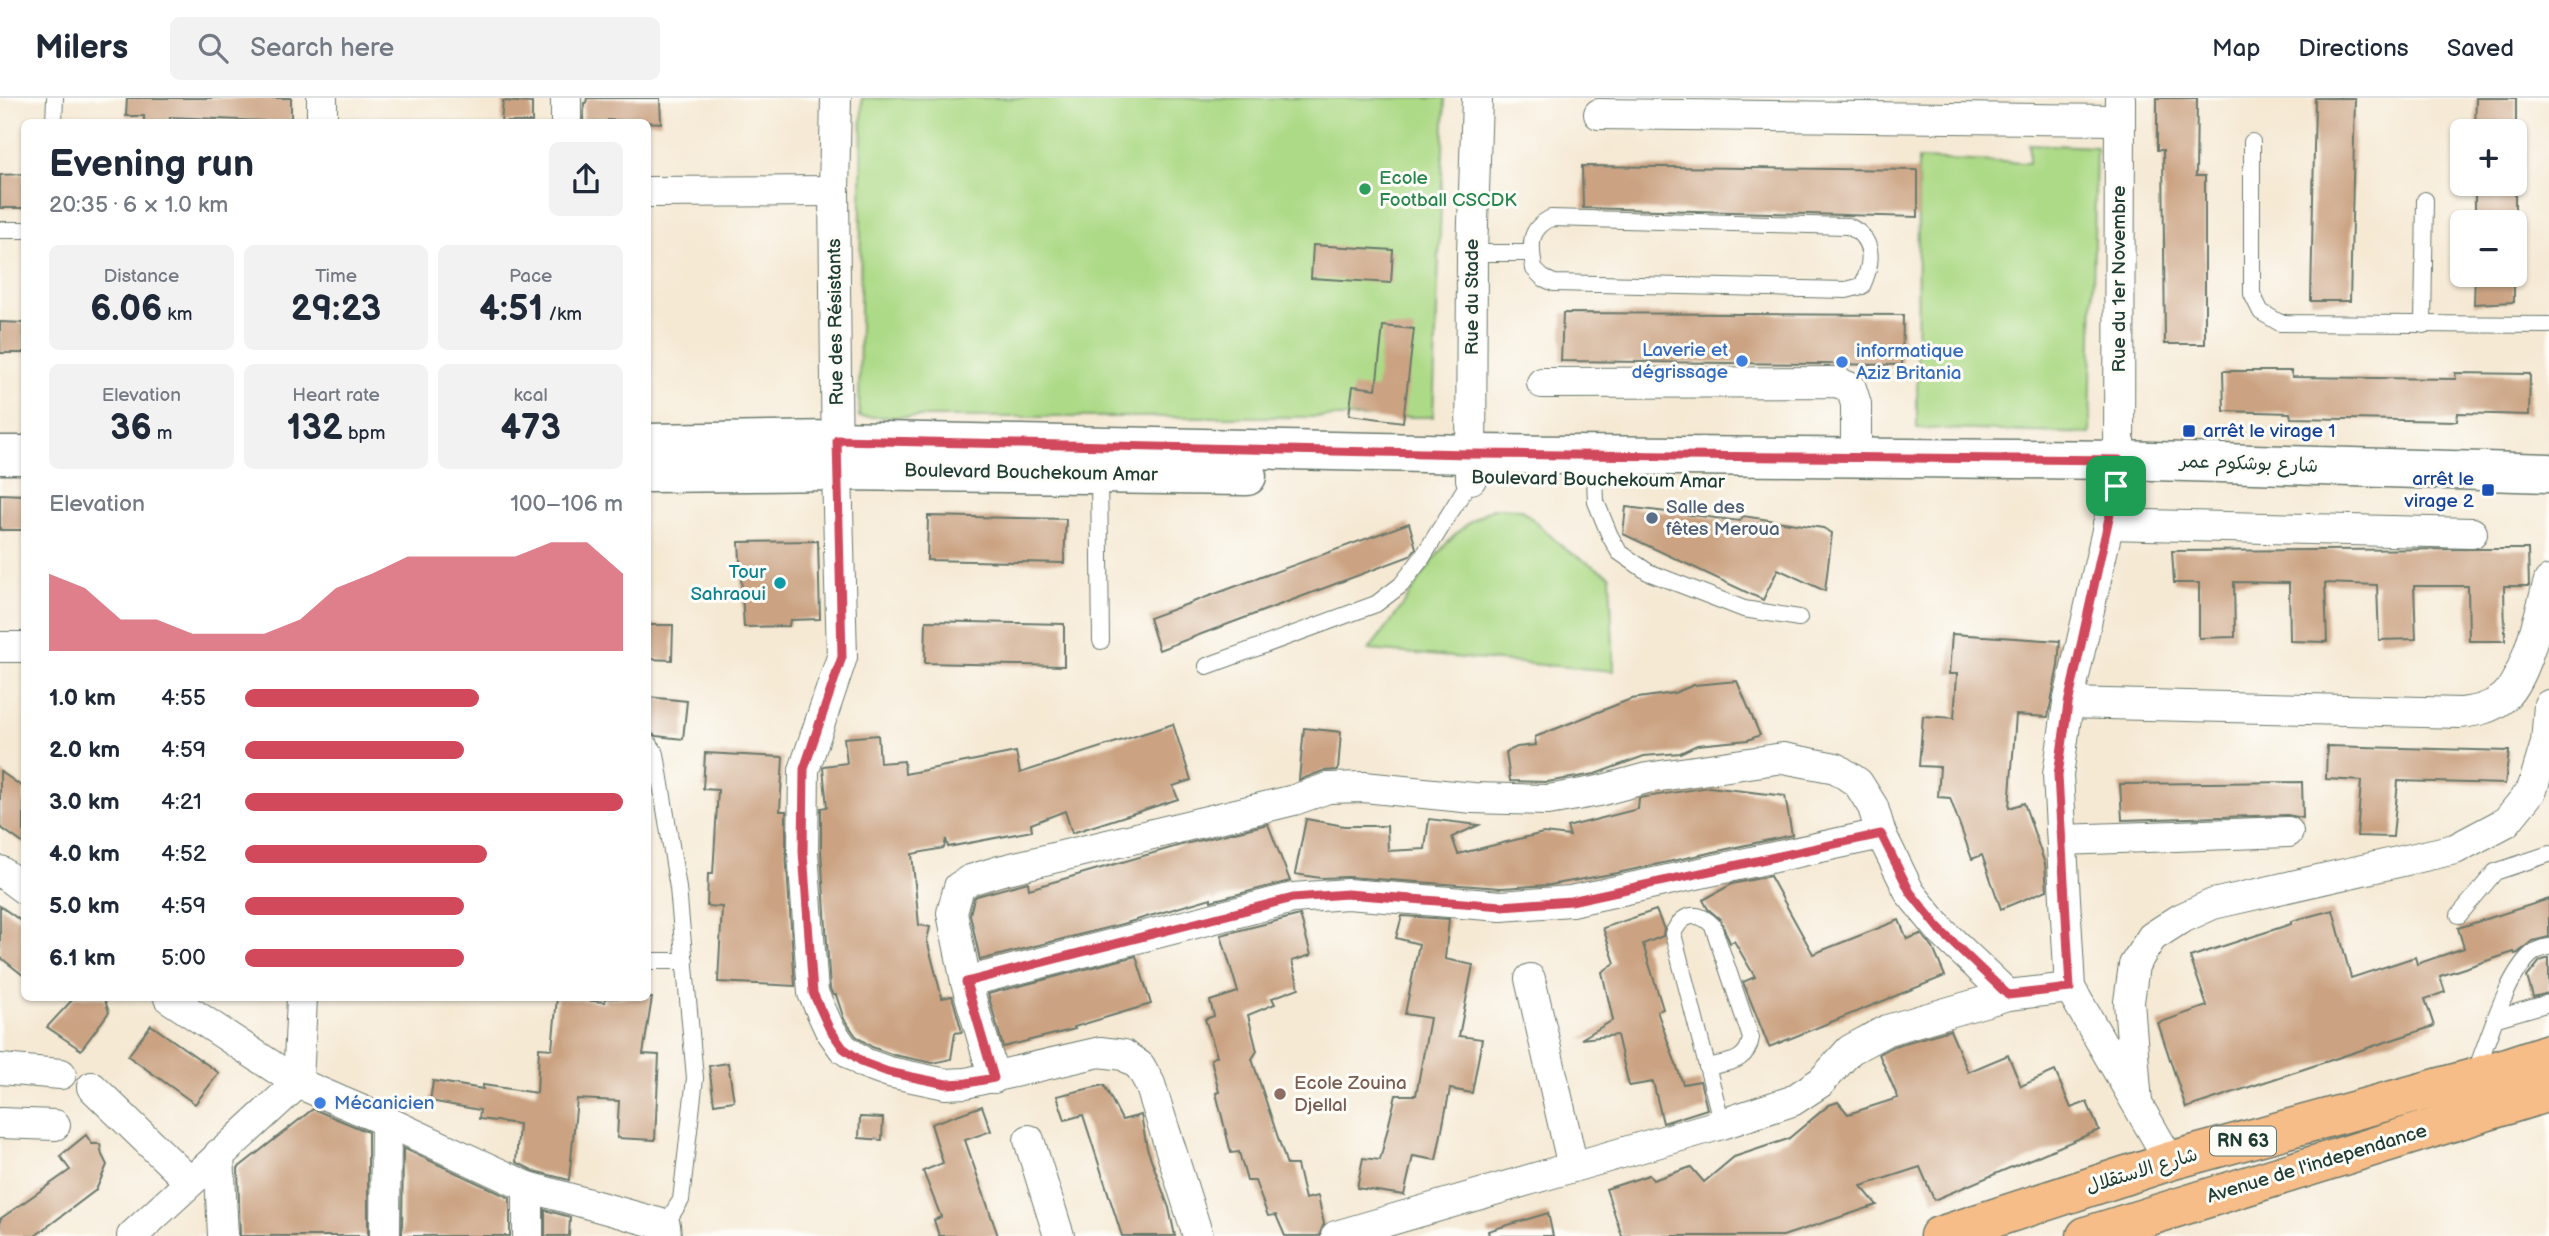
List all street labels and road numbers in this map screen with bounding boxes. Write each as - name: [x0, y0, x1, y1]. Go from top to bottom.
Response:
- street label: Rue du 1er Novembre: [2108, 185, 2131, 373]
- street label: Rue des Résistants: [823, 238, 849, 406]
- street label: Rue du Stade: [1461, 239, 1484, 355]
- street label: شارع بوشكوم عمر: [2177, 450, 2319, 480]
- street label: Boulevard Bouchekoum Amar: [904, 459, 1159, 487]
- street label: Boulevard Bouchekoum Amar: [1471, 466, 1726, 494]
- street label: Avenue de l'independance: [2204, 1120, 2430, 1208]
- road number: RN 63: [2210, 1126, 2276, 1156]
- street label: شارع الاستقلال: [2083, 1143, 2201, 1200]

